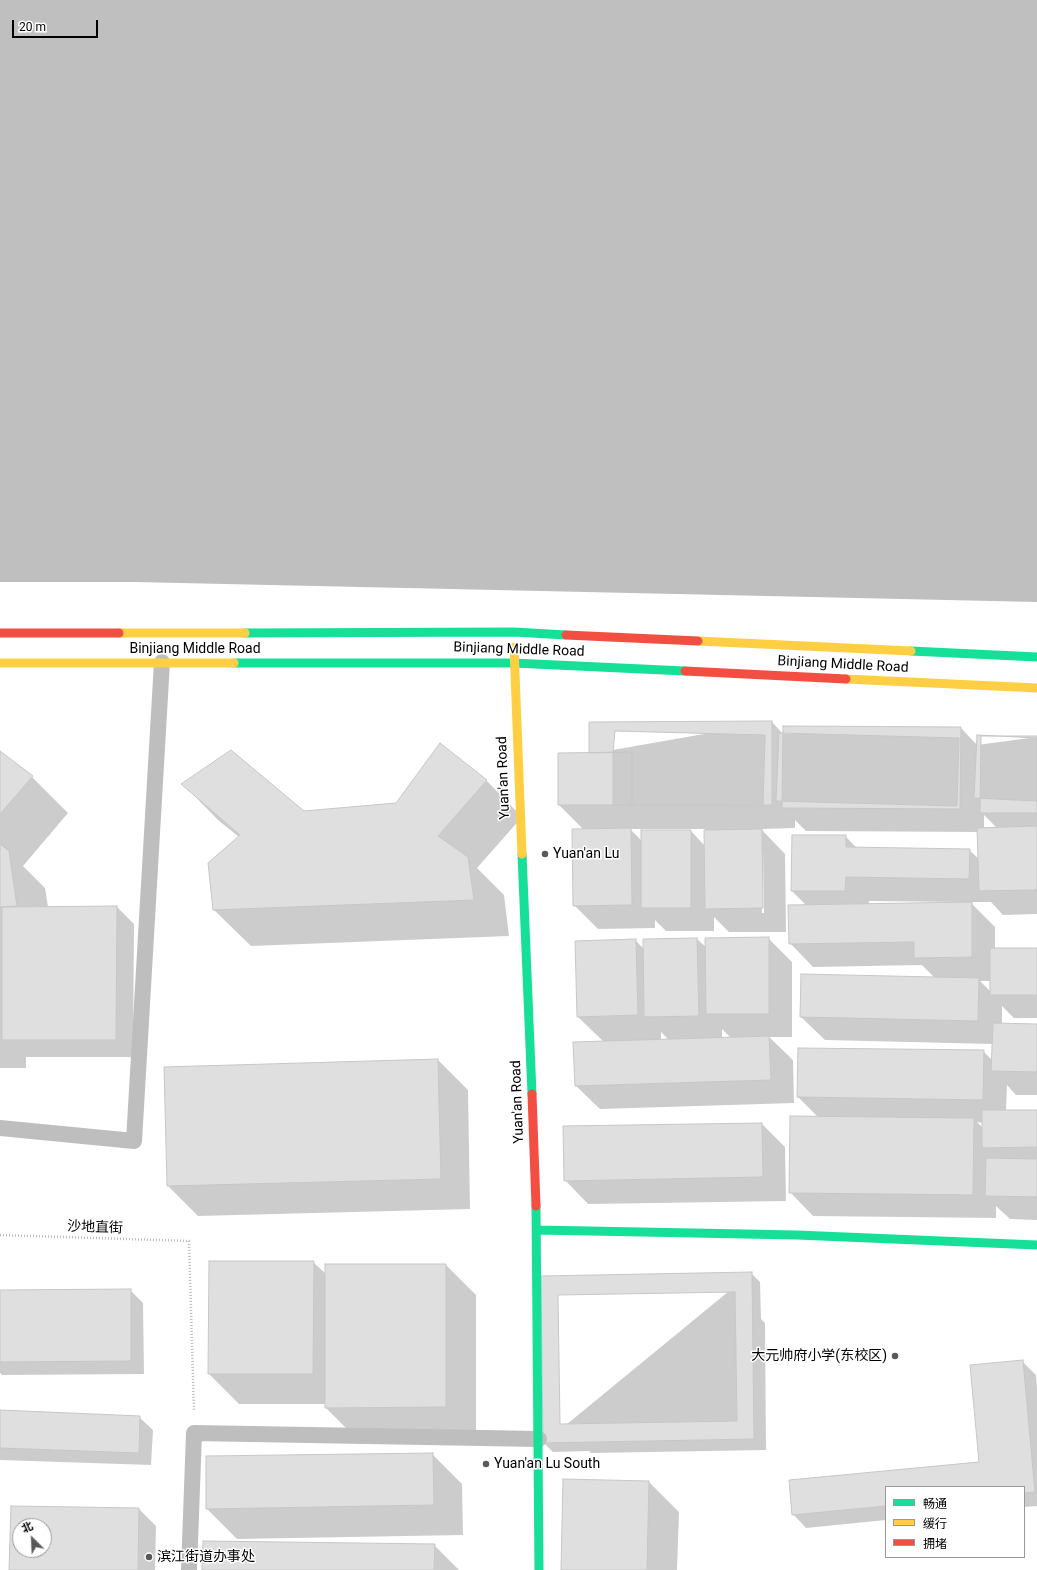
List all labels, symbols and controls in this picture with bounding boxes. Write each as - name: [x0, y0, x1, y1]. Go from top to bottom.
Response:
- scale bar: [14, 12, 100, 38]
- text: 20 m: [19, 20, 46, 34]
- street label: Binjiang Middle Road: [453, 639, 585, 661]
- street label: Binjiang Middle Road: [129, 641, 261, 657]
- street label: Binjiang Middle Road: [777, 653, 909, 677]
- street label: Yuan'an Road: [494, 736, 514, 820]
- place label: Yuan'an Lu: [553, 846, 619, 862]
- marker: Yuan'an Lu: [540, 849, 550, 859]
- street label: Yuan'an Road: [508, 1060, 528, 1144]
- street label: 沙地直街: [67, 1219, 123, 1237]
- place label: 大元帅府小学(东校区): [751, 1348, 887, 1364]
- marker: 大元帅府小学(东校区): [890, 1351, 900, 1361]
- place label: Yuan'an Lu South: [494, 1456, 600, 1472]
- marker: Yuan'an Lu South: [481, 1459, 491, 1469]
- legend: [885, 1486, 1025, 1558]
- text: 畅通: [923, 1497, 947, 1511]
- text: 缓行: [923, 1517, 947, 1531]
- north arrow: [12, 1518, 52, 1558]
- text: 北: [20, 1519, 35, 1536]
- text: 拥堵: [923, 1537, 947, 1551]
- place label: 滨江街道办事处: [157, 1549, 255, 1565]
- marker: 滨江街道办事处: [144, 1552, 154, 1562]

